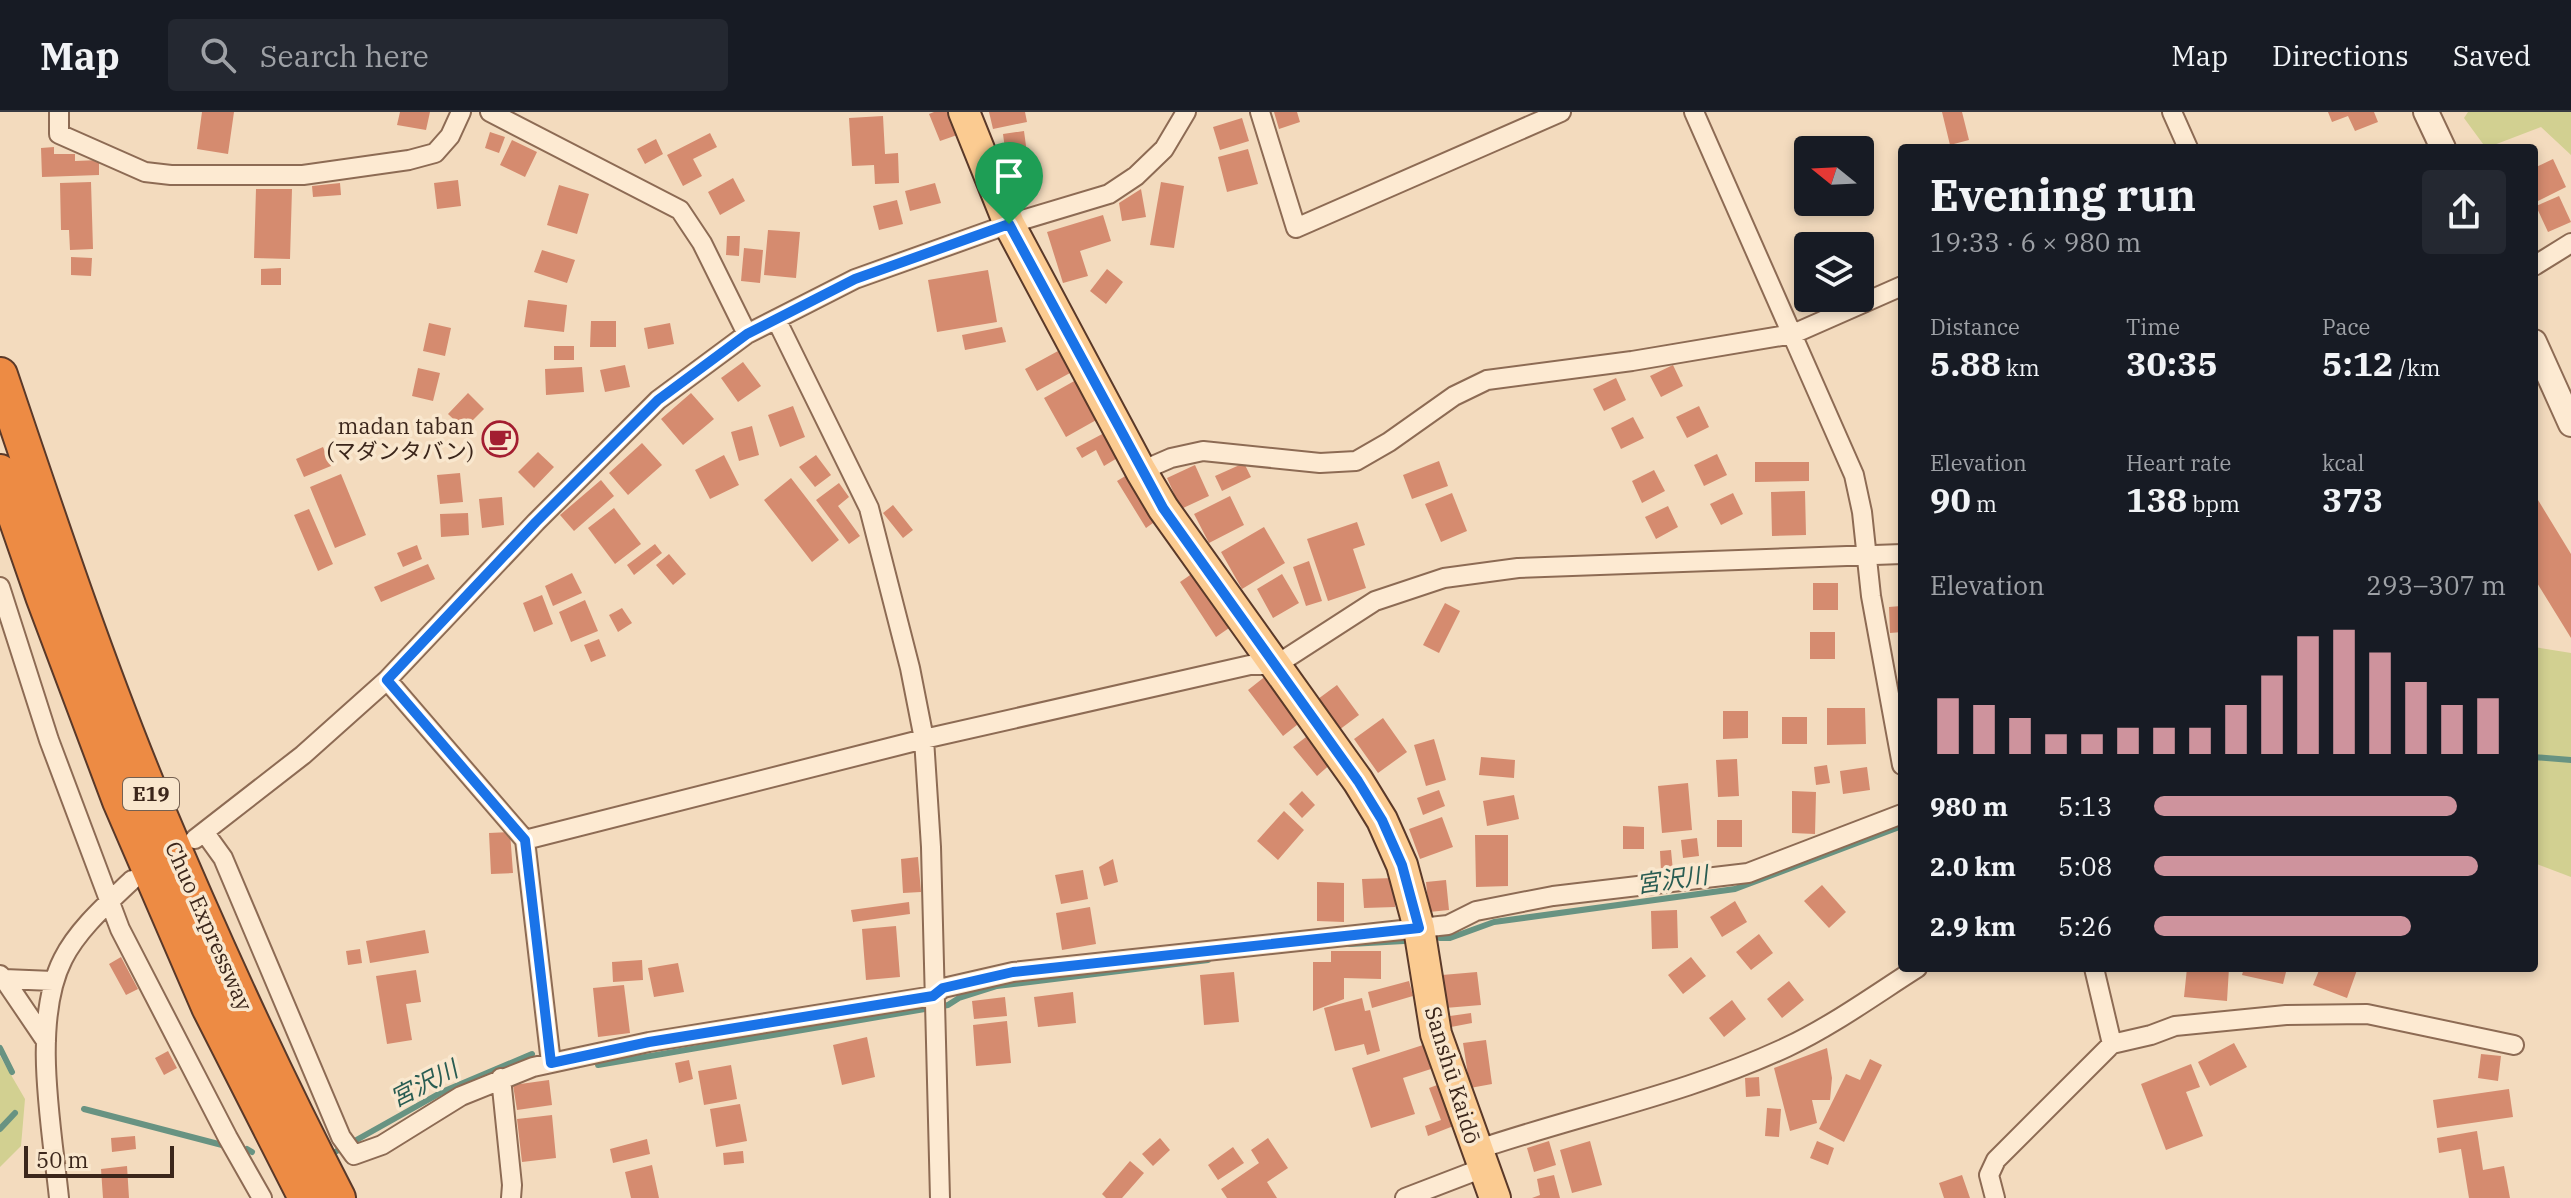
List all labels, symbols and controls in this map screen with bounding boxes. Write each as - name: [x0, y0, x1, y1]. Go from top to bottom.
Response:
- search box: [168, 19, 728, 91]
- text: Map: [40, 31, 120, 80]
- icon: search: [196, 33, 240, 77]
- text: Search here: [260, 36, 429, 75]
- text: Map: [2171, 37, 2228, 74]
- text: Directions: [2272, 37, 2409, 74]
- text: Saved: [2453, 37, 2531, 74]
- north arrow: [1794, 136, 1874, 216]
- map controls: [1794, 136, 1874, 312]
- pin: [975, 142, 1043, 224]
- icon: arrive: [987, 154, 1031, 198]
- text: Evening run: [1930, 166, 2196, 223]
- button: share: [2422, 170, 2506, 254]
- text: 19:33 · 6 × 980 m: [1930, 225, 2141, 259]
- button: layers: [1794, 232, 1874, 312]
- text: Distance: [1930, 312, 2020, 341]
- text: Time: [2126, 312, 2180, 341]
- text: Pace: [2322, 312, 2370, 341]
- text: 5.88: [1930, 341, 2001, 385]
- text: 30:35: [2126, 341, 2218, 385]
- text: 5:12: [2322, 341, 2394, 385]
- text: km: [2001, 353, 2040, 382]
- text: /km: [2394, 353, 2441, 382]
- place label: madan taban (マダンタバン): [326, 411, 474, 465]
- cafe icon: madan taban (マダンタバン): [481, 420, 519, 458]
- text: Elevation: [1930, 448, 2027, 477]
- text: Heart rate: [2126, 448, 2231, 477]
- text: kcal: [2322, 448, 2364, 477]
- text: 90: [1930, 477, 1971, 521]
- text: 138: [2126, 477, 2187, 521]
- text: 373: [2322, 477, 2383, 521]
- text: m: [1971, 489, 1997, 518]
- text: bpm: [2187, 489, 2240, 518]
- text: Elevation: [1930, 568, 2045, 602]
- text: 293–307 m: [2366, 568, 2506, 602]
- road number: E19: [123, 778, 179, 810]
- text: 980 m: [1930, 789, 2008, 823]
- text: 5:13: [2058, 789, 2112, 823]
- street label: Chuo Expressway: [159, 837, 260, 1015]
- text: 2.0 km: [1930, 849, 2016, 883]
- text: 5:08: [2058, 849, 2112, 883]
- water label: 宮沢川: [1634, 858, 1713, 900]
- text: 2.9 km: [1930, 909, 2016, 943]
- text: 5:26: [2058, 909, 2112, 943]
- street label: Sanshū Kaidō: [1419, 1003, 1488, 1147]
- water label: 宮沢川: [384, 1051, 466, 1114]
- scale bar: [24, 1142, 174, 1178]
- text: 50 m: [36, 1145, 88, 1174]

